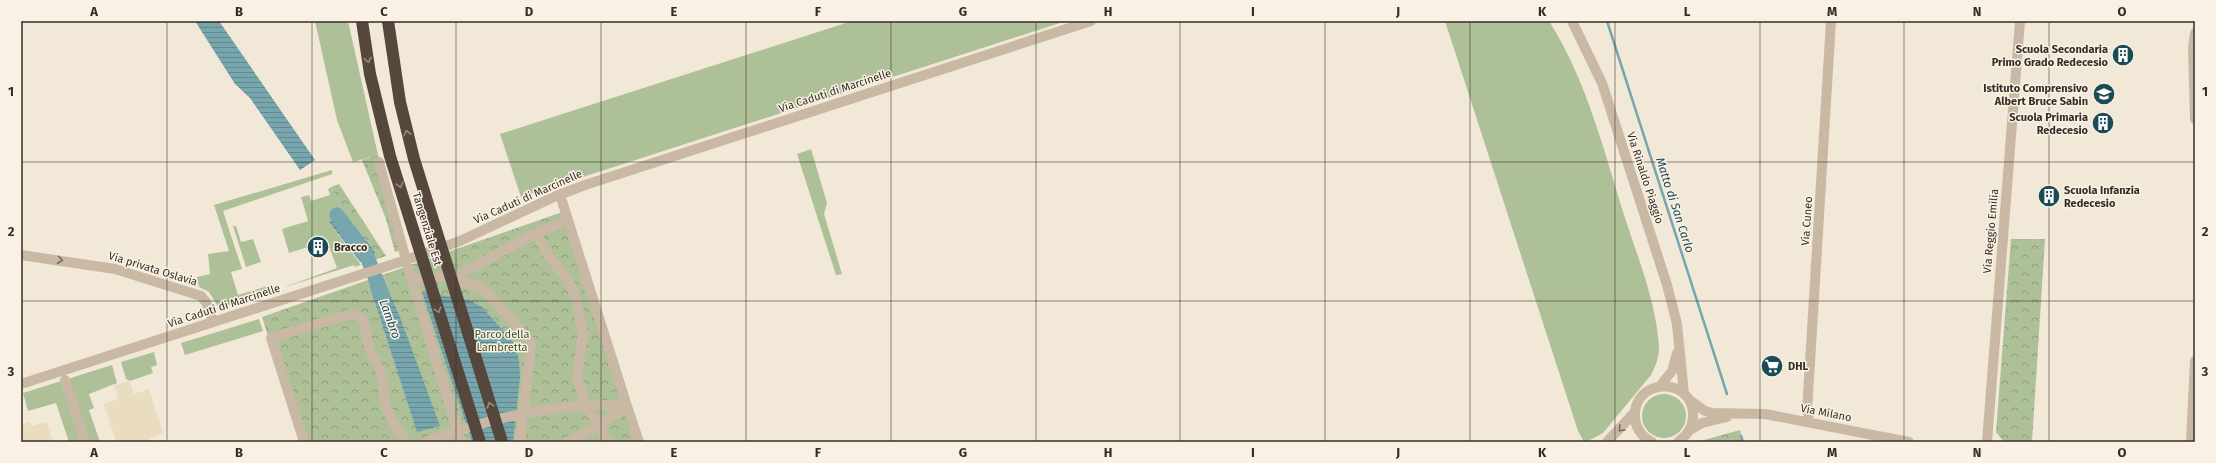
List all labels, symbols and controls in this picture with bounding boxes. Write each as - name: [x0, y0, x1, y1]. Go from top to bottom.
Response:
- text: A: [89, 4, 98, 19]
- text: B: [235, 4, 243, 19]
- text: C: [380, 4, 388, 19]
- text: D: [525, 4, 534, 19]
- text: E: [671, 4, 678, 19]
- text: F: [815, 4, 822, 19]
- text: G: [959, 4, 967, 19]
- text: H: [1104, 4, 1112, 19]
- text: I: [1251, 4, 1255, 19]
- text: J: [1395, 4, 1400, 19]
- text: K: [1538, 4, 1547, 19]
- text: L: [1684, 4, 1691, 19]
- text: M: [1827, 4, 1837, 19]
- text: N: [1973, 4, 1981, 19]
- text: O: [2118, 4, 2127, 19]
- building icon: Scuola Secondaria Primo Grado Redecesio: [2110, 42, 2136, 68]
- place label: Scuola Secondaria Primo Grado Redecesio: [1992, 43, 2109, 69]
- one-way arrow: [363, 56, 371, 63]
- street label: Via Caduti di Marcinelle: [777, 67, 893, 115]
- school or university icon: Istituto Comprensivo Albert Bruce Sabin: [2091, 81, 2117, 107]
- place label: Istituto Comprensivo Albert Bruce Sabin: [1983, 82, 2089, 108]
- text: 1: [8, 84, 14, 99]
- text: 1: [2202, 84, 2208, 99]
- building icon: Scuola Primaria Redecesio: [2090, 110, 2116, 136]
- place label: Scuola Primaria Redecesio: [2009, 111, 2089, 137]
- one-way arrow: [404, 130, 412, 136]
- street label: Via Rinaldo Piaggio: [1624, 131, 1666, 225]
- water label: Matto di San Carlo: [1653, 156, 1697, 255]
- street label: Via Caduti di Marcinelle: [472, 167, 584, 227]
- one-way arrow: [395, 182, 404, 189]
- building icon: Scuola Infanzia Redecesio: [2036, 183, 2062, 209]
- place label: Scuola Infanzia Redecesio: [2064, 184, 2140, 210]
- street label: Via Reggio Emilia: [1981, 188, 2001, 274]
- street label: Tangenziale Est: [410, 191, 444, 267]
- street label: Via Cuneo: [1799, 196, 1815, 246]
- text: 2: [8, 224, 15, 239]
- text: 2: [2202, 224, 2209, 239]
- building icon: Bracco: [305, 234, 331, 260]
- place label: Bracco: [334, 241, 368, 254]
- street label: Via privata Oslavia: [107, 249, 199, 289]
- one-way arrow: [57, 255, 63, 264]
- street label: Via Caduti di Marcinelle: [166, 282, 282, 330]
- water label: Lambro: [376, 297, 404, 341]
- one-way arrow: [433, 306, 442, 313]
- park label: Parco della Lambretta: [474, 328, 530, 354]
- supermarket icon: DHL: [1759, 353, 1785, 379]
- place label: DHL: [1788, 360, 1808, 373]
- text: 3: [7, 364, 15, 379]
- text: 3: [2201, 364, 2209, 379]
- one-way arrow: [486, 401, 495, 408]
- street label: Via Milano: [1799, 402, 1853, 424]
- one-way arrow: [1619, 424, 1626, 431]
- text: A: [89, 445, 98, 460]
- text: B: [235, 445, 243, 460]
- text: C: [380, 445, 388, 460]
- text: D: [525, 445, 534, 460]
- text: E: [671, 445, 678, 460]
- text: F: [815, 445, 822, 460]
- text: G: [959, 445, 967, 460]
- text: H: [1104, 445, 1112, 460]
- text: I: [1251, 445, 1255, 460]
- text: J: [1395, 445, 1400, 460]
- text: K: [1538, 445, 1547, 460]
- text: L: [1684, 445, 1691, 460]
- text: M: [1827, 445, 1837, 460]
- text: N: [1973, 445, 1981, 460]
- text: O: [2118, 445, 2127, 460]

